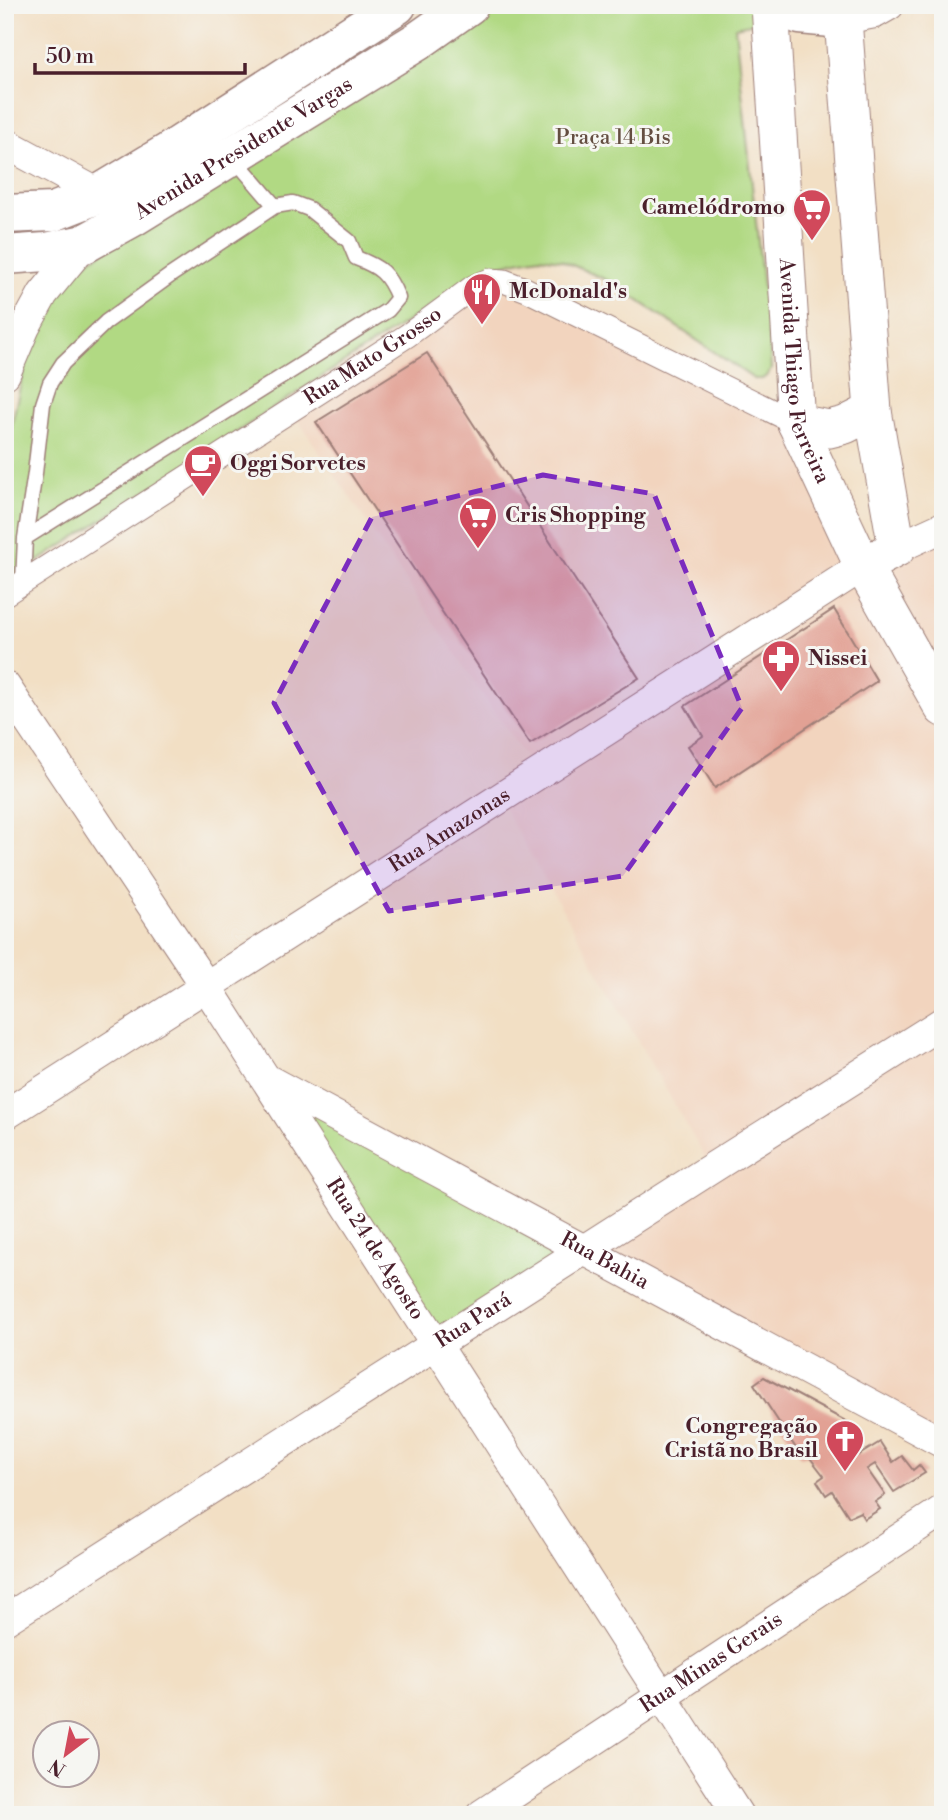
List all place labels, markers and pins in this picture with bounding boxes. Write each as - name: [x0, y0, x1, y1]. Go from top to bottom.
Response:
- supermarket icon: Camelódromo: [791, 187, 833, 242]
- place label: Camelódromo: [641, 195, 785, 221]
- restaurant icon: McDonald's: [461, 271, 503, 326]
- place label: McDonald's: [509, 279, 627, 305]
- cafe icon: Oggi Sorvetes: [182, 443, 224, 498]
- place label: Oggi Sorvetes: [230, 451, 366, 477]
- supermarket icon: Cris Shopping: [457, 495, 499, 550]
- place label: Cris Shopping: [505, 503, 647, 529]
- pharmacy icon: Nissei: [760, 638, 802, 693]
- place label: Nissei: [808, 646, 868, 672]
- place label: Congregação Cristã no Brasil: [665, 1414, 818, 1464]
- church icon: Congregação Cristã no Brasil: [824, 1418, 866, 1473]

